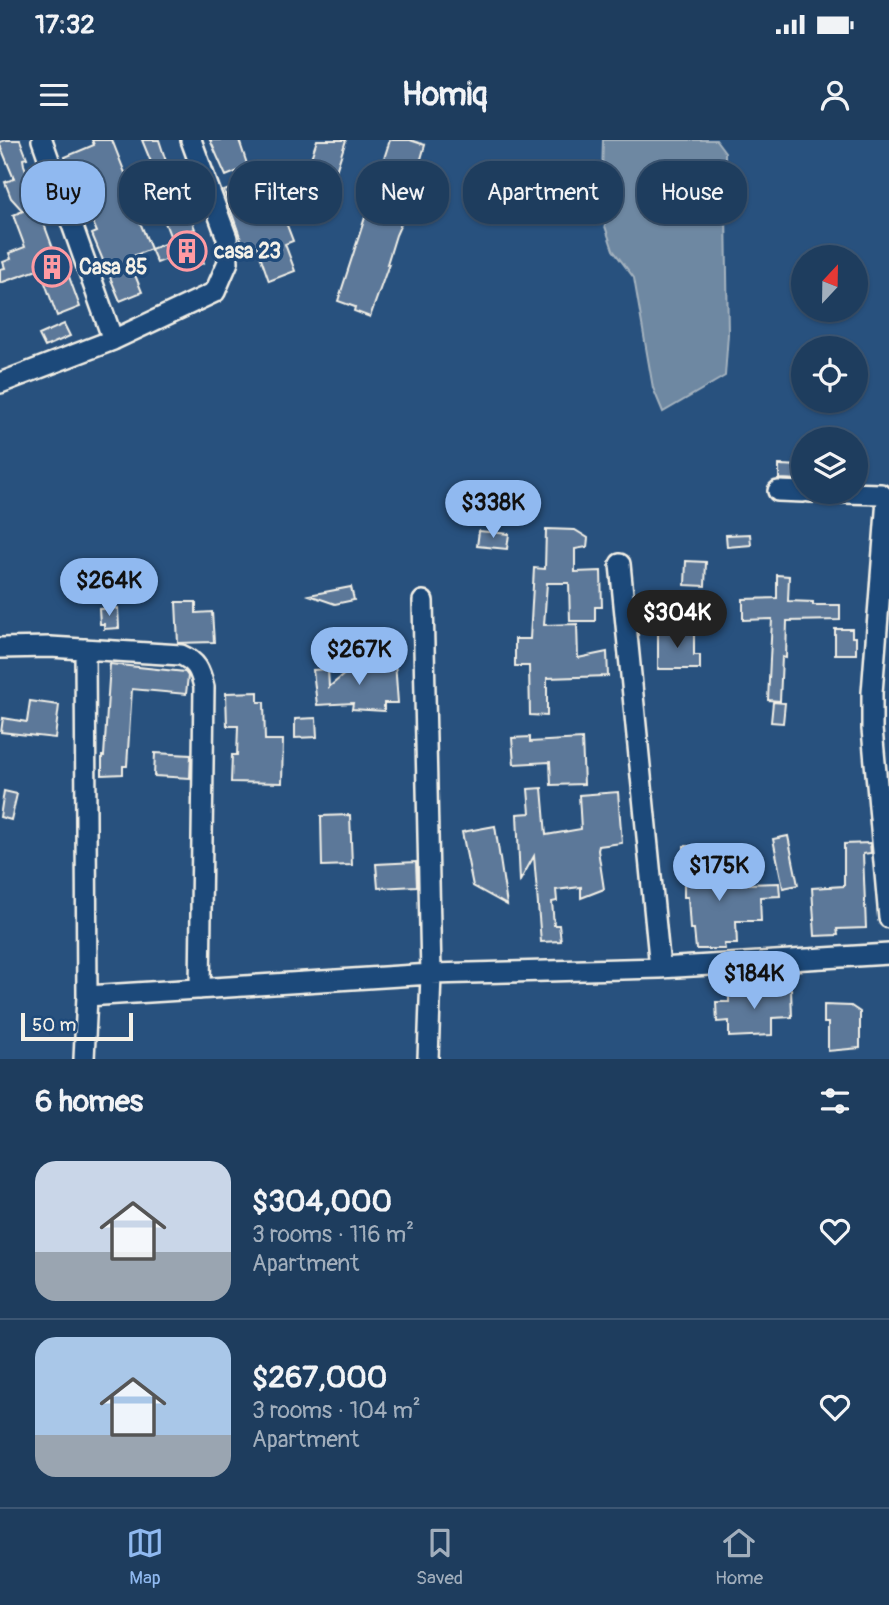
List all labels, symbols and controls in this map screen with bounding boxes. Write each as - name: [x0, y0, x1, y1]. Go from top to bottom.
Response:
- text: 17:32: [35, 9, 95, 41]
- text: Homiq: [402, 75, 487, 115]
- icon: menu: [35, 76, 73, 114]
- icon: person: [816, 76, 854, 114]
- chip: Buy: [21, 161, 105, 224]
- chip: Rent: [119, 161, 215, 224]
- chip: Filters: [229, 161, 342, 224]
- chip: New: [356, 161, 449, 224]
- chip: Apartment: [463, 161, 623, 224]
- chip: House: [637, 161, 747, 224]
- building icon: casa 23: [166, 230, 208, 272]
- place label: casa 23: [213, 238, 281, 265]
- north arrow: [791, 245, 868, 322]
- map controls: [791, 245, 868, 504]
- building icon: Casa 85: [31, 246, 73, 288]
- place label: Casa 85: [79, 254, 147, 281]
- button: locate: [791, 336, 868, 413]
- button: layers: [791, 427, 868, 504]
- pin: $338K: [444, 480, 542, 540]
- text: $338K: [461, 488, 525, 517]
- pin: $264K: [60, 559, 158, 618]
- text: $264K: [76, 566, 142, 595]
- pin: $304K: [628, 590, 726, 650]
- text: $304K: [643, 598, 711, 627]
- pin: $267K: [310, 628, 408, 687]
- text: $267K: [327, 635, 391, 664]
- pin: $175K: [670, 844, 768, 903]
- text: $175K: [689, 851, 749, 880]
- pin: $184K: [705, 952, 803, 1011]
- text: $184K: [724, 959, 784, 988]
- scale bar: [21, 1010, 133, 1042]
- text: 50 m: [32, 1013, 76, 1037]
- icon: filters: [816, 1082, 854, 1120]
- text: 6 homes: [35, 1083, 143, 1120]
- text: $304,000: [252, 1183, 392, 1220]
- icon: home: [91, 1189, 175, 1273]
- icon: heart: [816, 1212, 854, 1250]
- text: 3 rooms · 116 m²: [252, 1220, 414, 1249]
- text: Apartment: [252, 1249, 359, 1278]
- text: $267,000: [252, 1359, 387, 1396]
- icon: home: [91, 1365, 175, 1449]
- icon: heart: [816, 1388, 854, 1426]
- text: 3 rooms · 104 m²: [252, 1396, 421, 1425]
- text: Apartment: [252, 1425, 359, 1454]
- tab: Map: [126, 1524, 164, 1590]
- tab: Saved: [416, 1524, 463, 1590]
- tab: Home: [715, 1524, 763, 1590]

